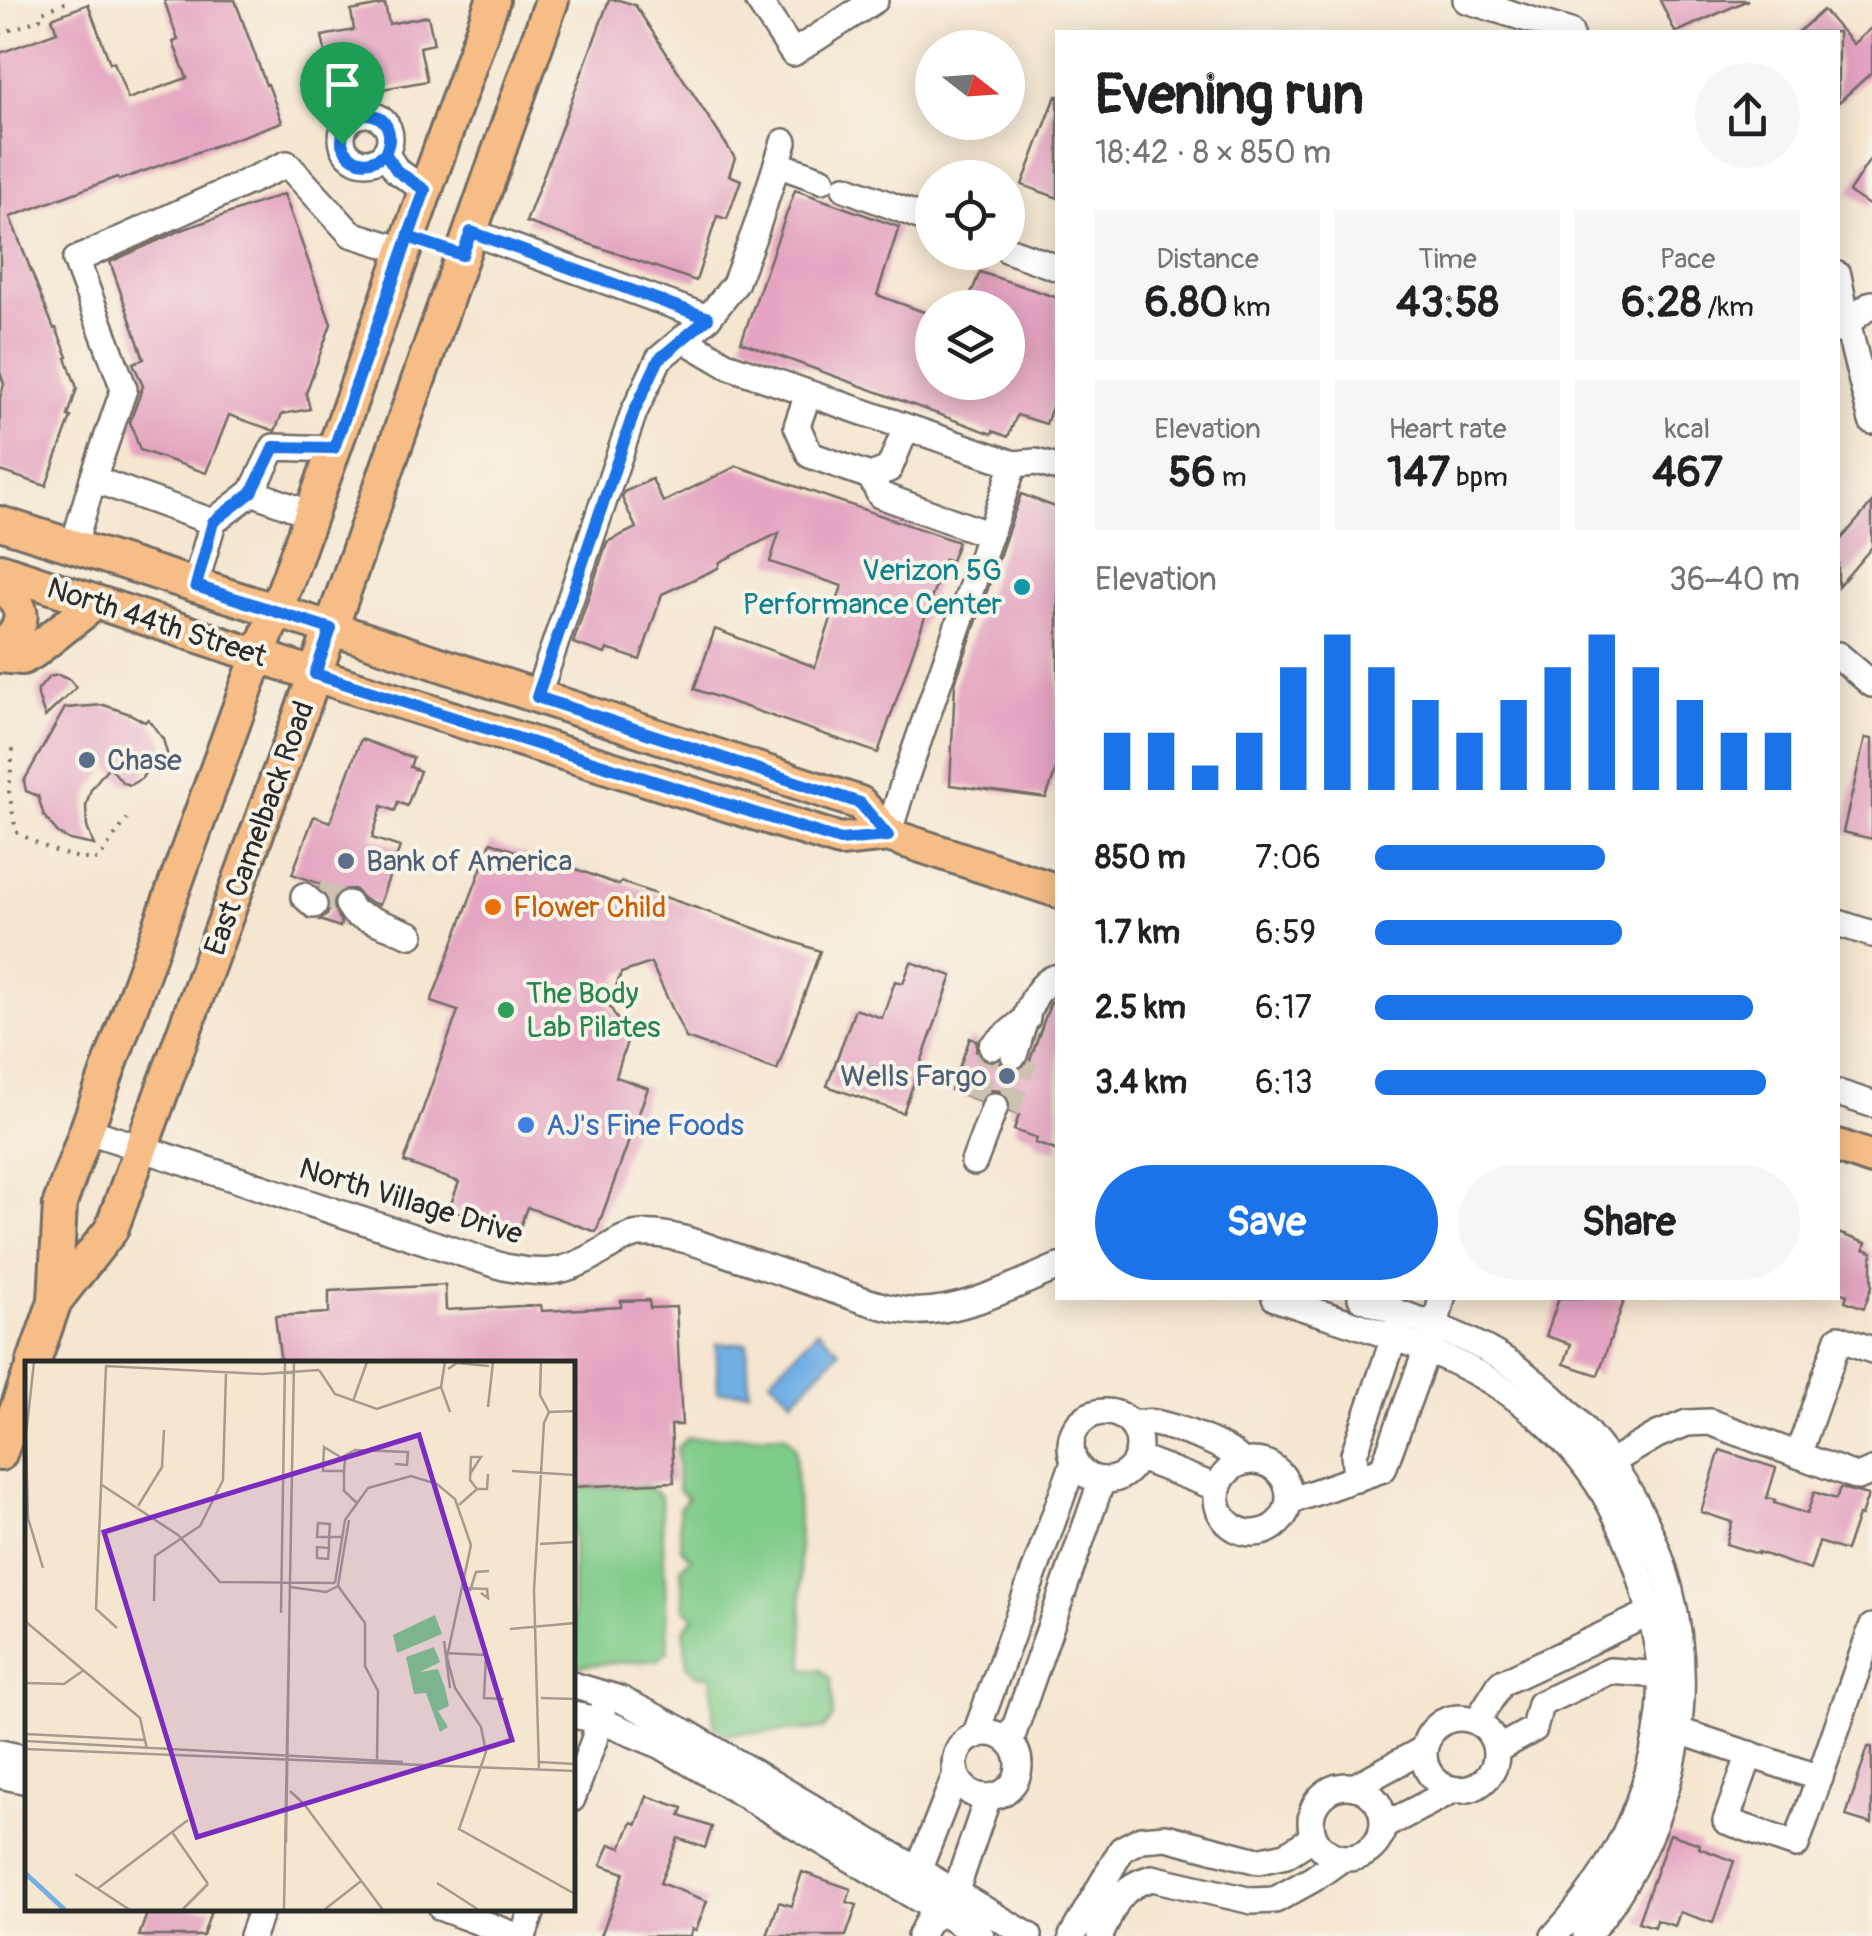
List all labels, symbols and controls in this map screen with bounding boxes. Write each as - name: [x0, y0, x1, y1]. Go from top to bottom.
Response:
- north arrow: [915, 30, 1025, 140]
- map controls: [915, 30, 1025, 400]
- pin: [300, 42, 385, 145]
- icon: arrive: [315, 57, 370, 112]
- text: Evening run: [1095, 61, 1364, 130]
- button: share: [1695, 63, 1800, 168]
- text: 18:42 · 8 × 850 m: [1095, 133, 1331, 173]
- button: locate: [915, 160, 1025, 270]
- text: Distance: [1156, 242, 1259, 277]
- text: Time: [1418, 242, 1477, 277]
- text: Pace: [1660, 242, 1715, 277]
- text: 6.80: [1144, 277, 1228, 329]
- text: 43:58: [1396, 277, 1499, 329]
- text: 6:28: [1621, 277, 1701, 329]
- button: layers: [915, 290, 1025, 400]
- text: km: [1228, 290, 1271, 325]
- text: /km: [1701, 290, 1754, 325]
- text: Elevation: [1154, 412, 1261, 447]
- text: Heart rate: [1388, 412, 1507, 447]
- text: kcal: [1665, 412, 1710, 447]
- text: 56: [1168, 447, 1216, 499]
- text: 147: [1387, 447, 1450, 499]
- text: 467: [1652, 447, 1723, 499]
- text: m: [1216, 460, 1247, 495]
- text: bpm: [1450, 460, 1508, 495]
- place label: Verizon 5G Performance Center: [743, 552, 1002, 623]
- text: Elevation: [1095, 560, 1217, 600]
- text: 36–40 m: [1669, 560, 1800, 600]
- street label: North 44th Street: [42, 570, 272, 676]
- marker: Verizon 5G Performance Center: [1011, 576, 1033, 598]
- street label: East Camelback Road: [196, 696, 323, 960]
- place label: Chase: [107, 742, 182, 779]
- marker: Chase: [76, 749, 98, 771]
- text: 850 m: [1095, 838, 1186, 878]
- text: 7:06: [1255, 838, 1321, 878]
- place label: Bank of America: [366, 843, 572, 880]
- marker: Bank of America: [335, 850, 357, 872]
- place label: Flower Child: [513, 889, 666, 926]
- marker: Flower Child: [482, 896, 504, 918]
- text: 1.7 km: [1095, 913, 1180, 953]
- text: 6:59: [1255, 913, 1316, 953]
- place label: The Body Lab Pilates: [526, 975, 661, 1046]
- text: 2.5 km: [1095, 988, 1186, 1028]
- text: 6:17: [1255, 988, 1312, 1028]
- marker: The Body Lab Pilates: [495, 999, 517, 1021]
- place label: Wells Fargo: [840, 1058, 987, 1095]
- text: 3.4 km: [1095, 1063, 1187, 1103]
- text: 6:13: [1255, 1063, 1313, 1103]
- marker: Wells Fargo: [996, 1065, 1018, 1087]
- place label: AJ's Fine Foods: [546, 1107, 744, 1144]
- marker: AJ's Fine Foods: [515, 1114, 537, 1136]
- street label: North Village Drive: [295, 1150, 527, 1253]
- button: Save: [1095, 1165, 1438, 1280]
- button: Share: [1458, 1165, 1800, 1280]
- inset map: [25, 1361, 575, 1911]

